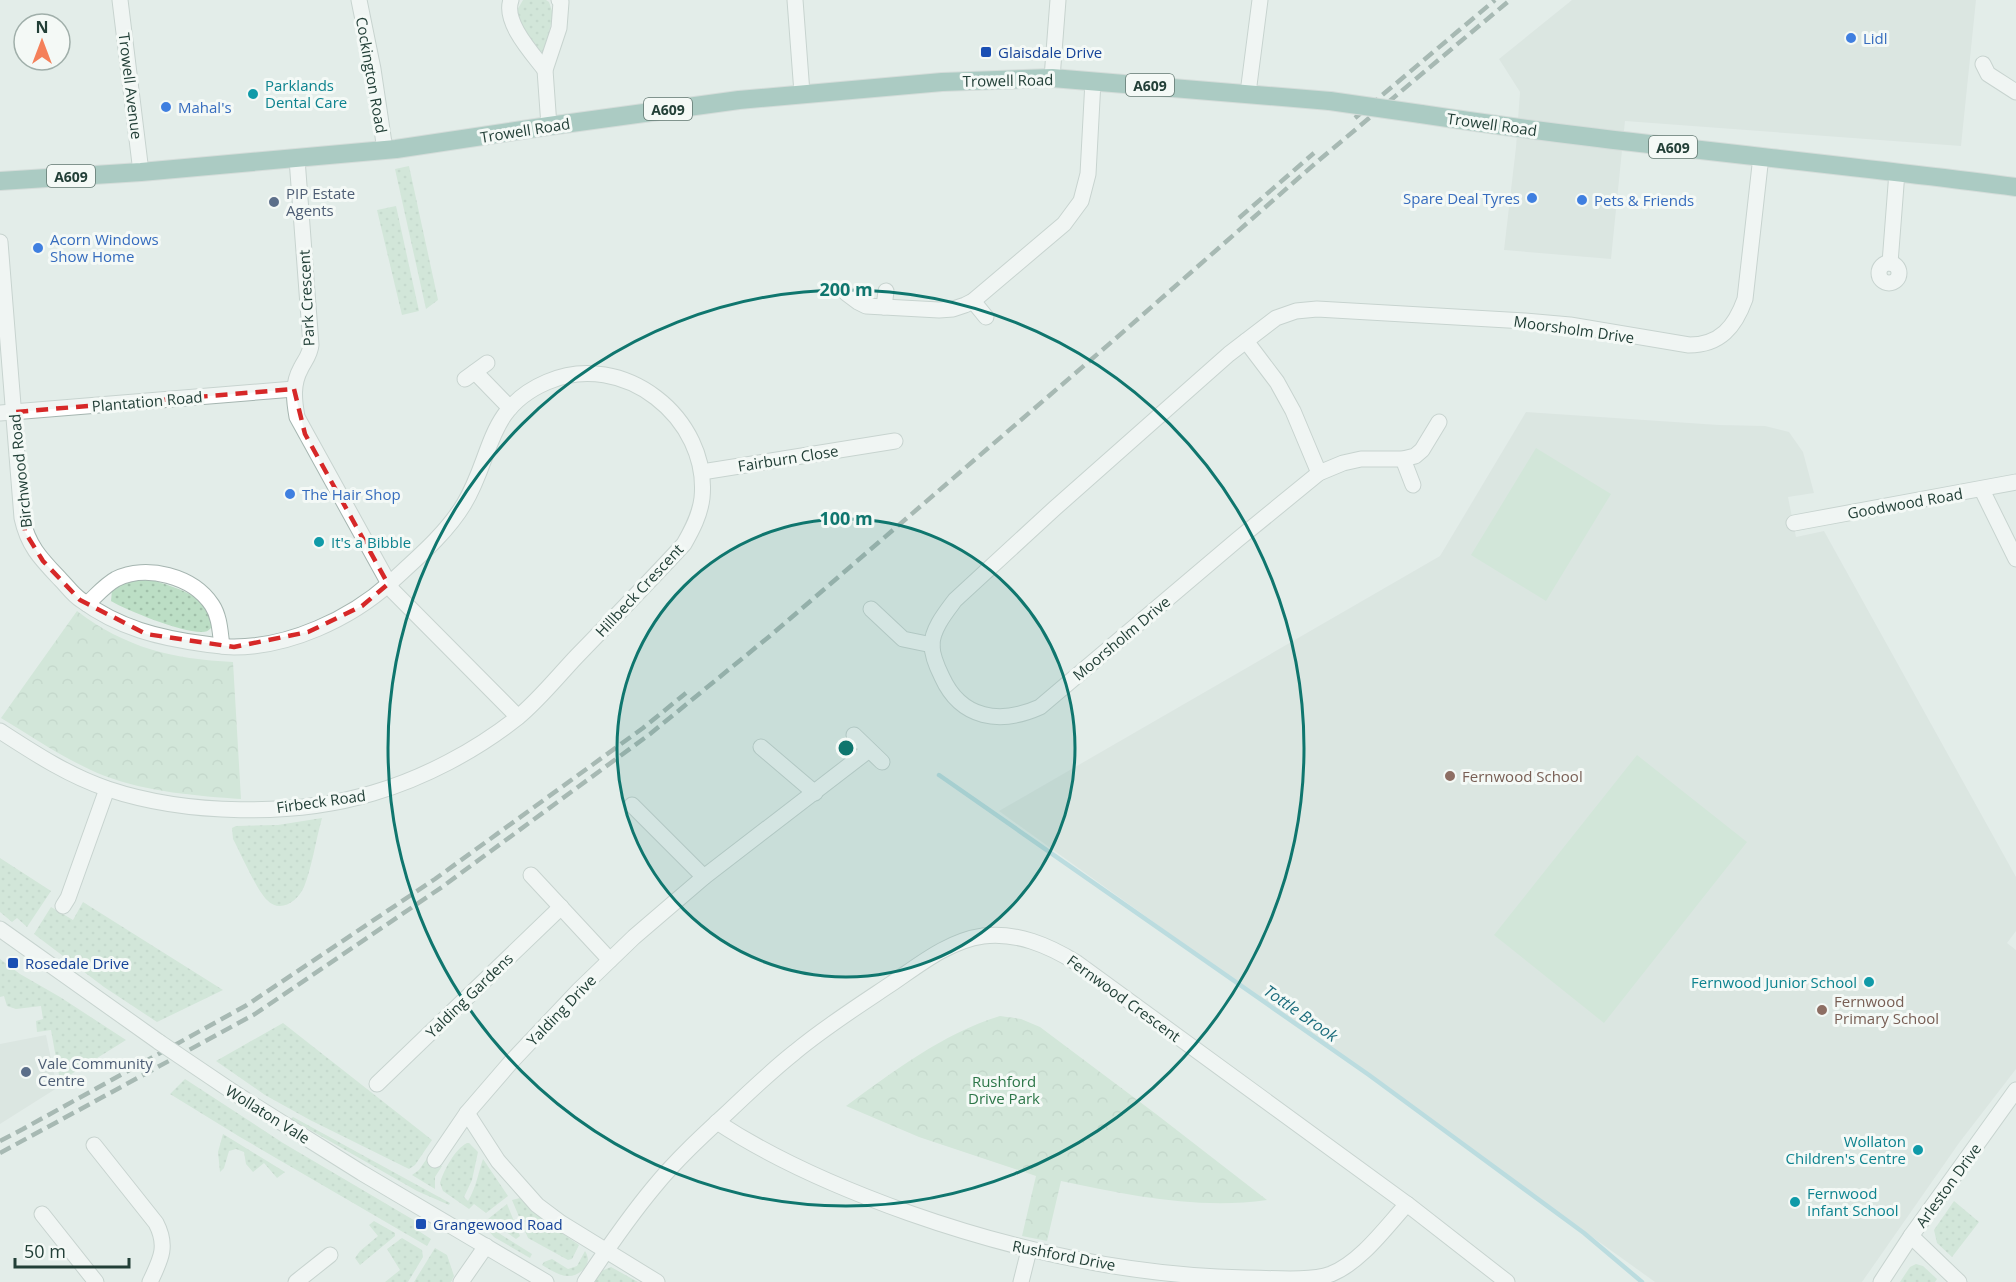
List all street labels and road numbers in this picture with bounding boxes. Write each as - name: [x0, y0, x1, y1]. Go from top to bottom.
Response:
- street label: Cockington Road: [352, 15, 392, 135]
- street label: Trowell Avenue: [115, 32, 147, 140]
- street label: Trowell Road: [962, 69, 1054, 91]
- road number: A609: [1126, 74, 1174, 96]
- road number: A609: [644, 98, 692, 120]
- street label: Trowell Road: [1446, 108, 1538, 140]
- street label: Trowell Road: [479, 113, 571, 147]
- road number: A609: [1649, 136, 1697, 158]
- road number: A609: [47, 165, 95, 187]
- street label: Park Crescent: [293, 249, 319, 347]
- street label: Moorsholm Drive: [1513, 311, 1635, 347]
- street label: Plantation Road: [91, 386, 203, 416]
- street label: Birchwood Road: [4, 413, 36, 529]
- street label: Fairburn Close: [736, 440, 840, 476]
- street label: Goodwood Road: [1846, 483, 1964, 523]
- street label: Hillbeck Crescent: [591, 539, 687, 641]
- street label: Moorsholm Drive: [1068, 591, 1174, 685]
- street label: Firbeck Road: [275, 785, 367, 817]
- street label: Yalding Gardens: [421, 948, 517, 1042]
- street label: Fernwood Crescent: [1063, 950, 1185, 1046]
- street label: Yalding Drive: [522, 970, 600, 1050]
- street label: Wollaton Vale: [222, 1080, 314, 1148]
- street label: Arleston Drive: [1911, 1139, 1985, 1231]
- street label: Rushford Drive: [1011, 1235, 1117, 1275]

